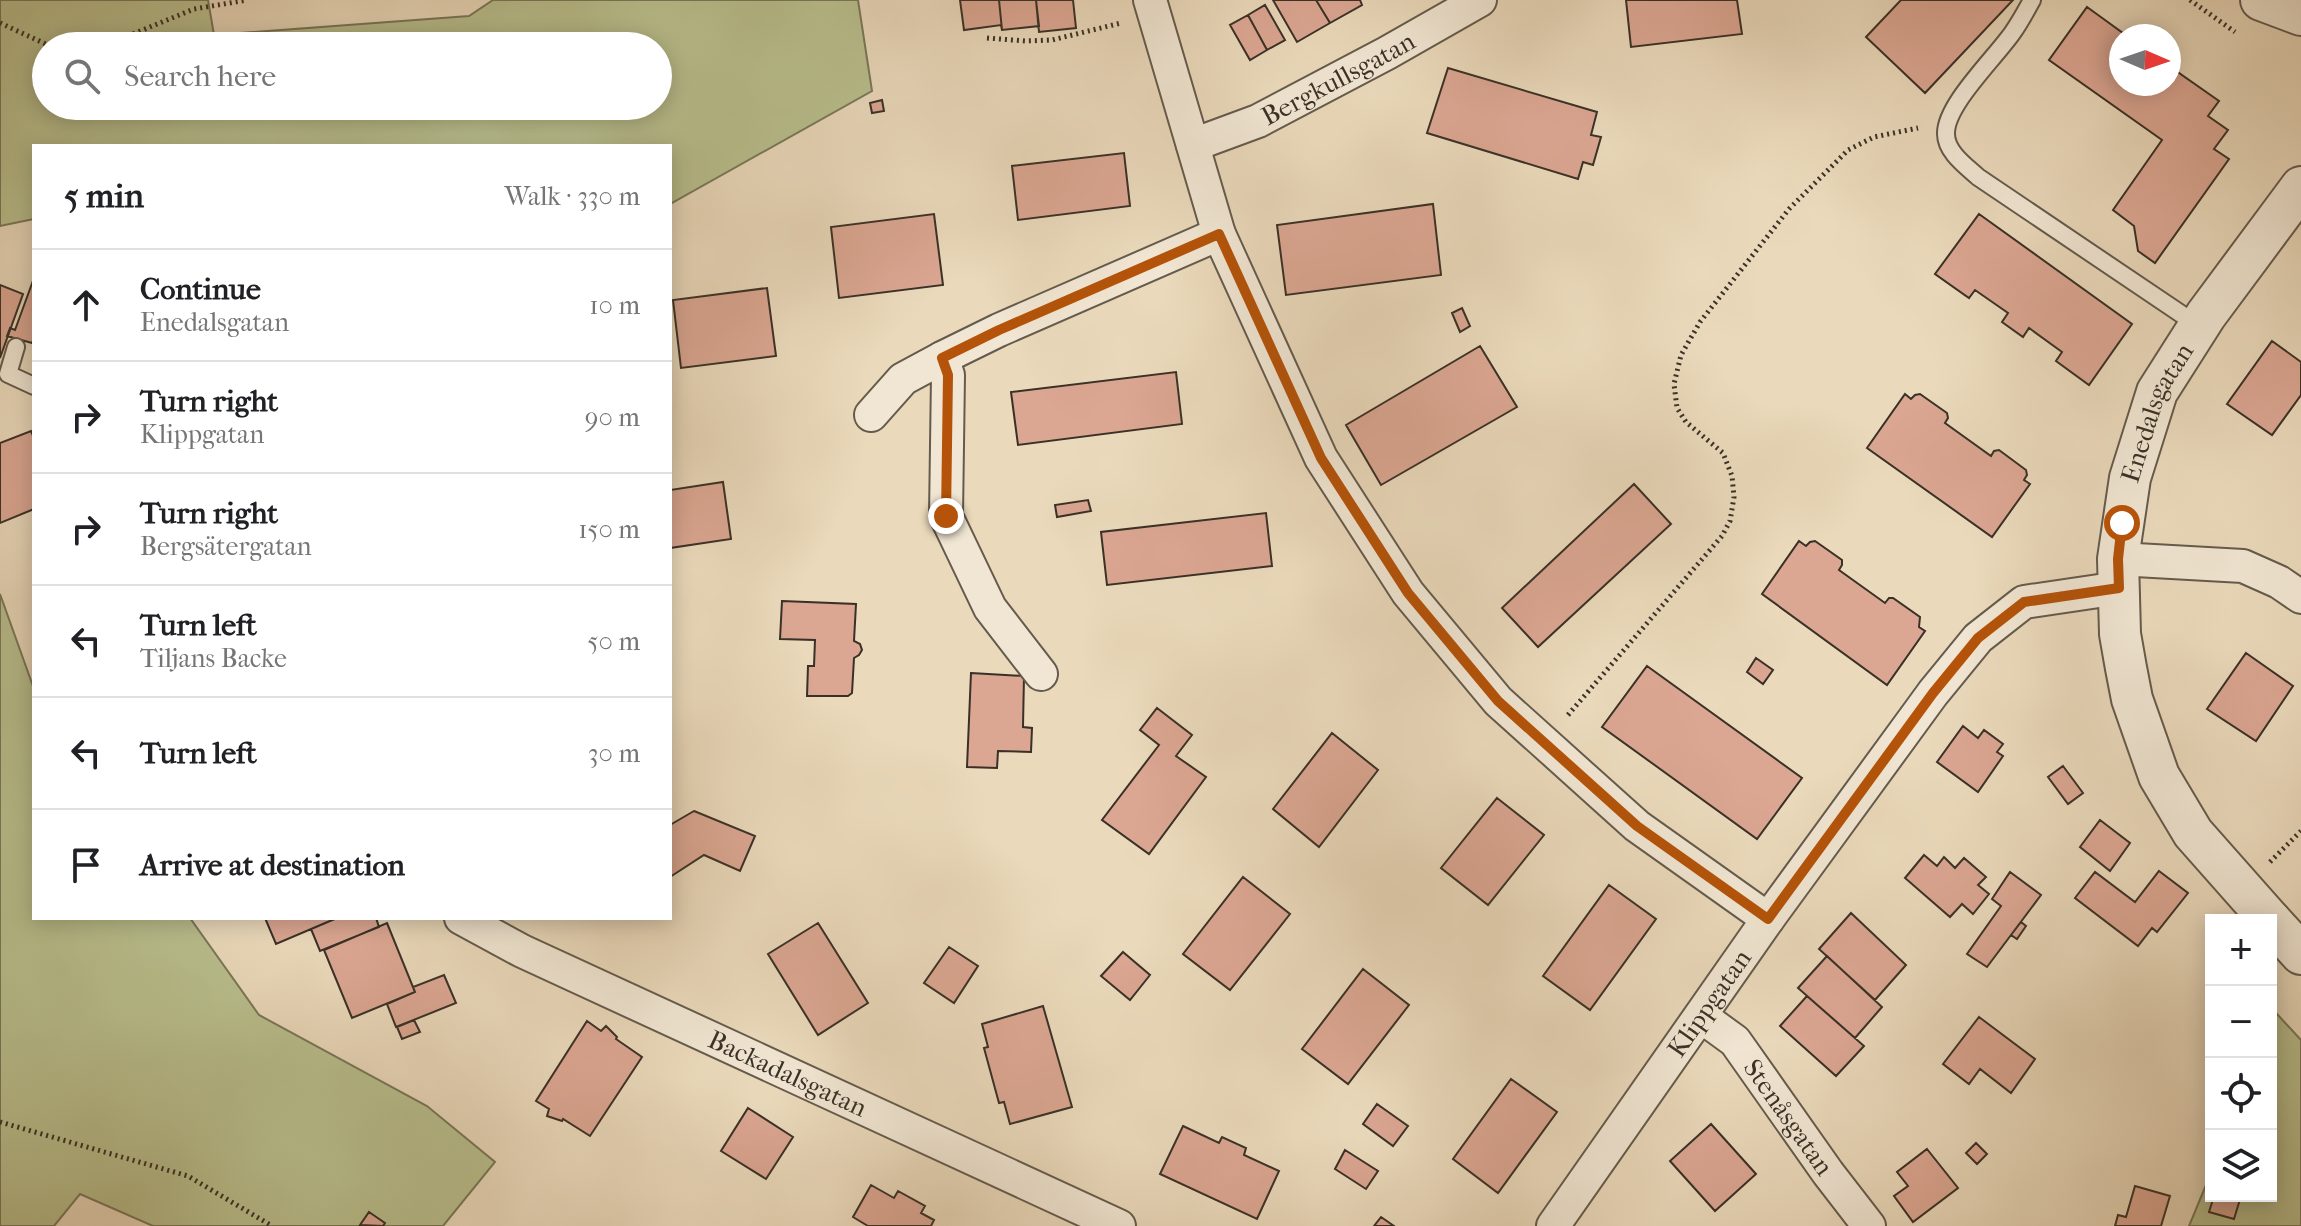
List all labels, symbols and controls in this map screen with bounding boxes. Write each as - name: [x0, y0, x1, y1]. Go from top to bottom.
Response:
- north arrow: [2109, 24, 2181, 96]
- street label: Bergkullsgatan: [1256, 25, 1420, 132]
- search box: [32, 32, 672, 120]
- icon: search: [60, 54, 104, 98]
- text: Search here: [124, 59, 276, 94]
- text: 5 min: [64, 176, 144, 216]
- text: Walk · 330 m: [504, 181, 640, 212]
- text: Continue: [140, 272, 261, 307]
- icon: ahead: [64, 283, 108, 327]
- text: 10 m: [589, 290, 640, 321]
- text: Enedalsgatan: [140, 307, 289, 338]
- street label: Enedalsgatan: [2114, 337, 2200, 486]
- text: Turn right: [140, 384, 278, 419]
- icon: right: [64, 395, 108, 439]
- text: 90 m: [585, 402, 640, 433]
- text: Klippgatan: [140, 419, 264, 450]
- text: Turn right: [140, 496, 278, 531]
- route end: [928, 498, 964, 534]
- route start: [2104, 505, 2140, 541]
- icon: right: [64, 507, 108, 551]
- text: 150 m: [578, 514, 640, 545]
- text: Bergsätergatan: [140, 531, 312, 562]
- text: Turn left: [140, 608, 257, 643]
- icon: left: [64, 619, 108, 663]
- text: 50 m: [587, 626, 640, 657]
- text: Tiljans Backe: [140, 643, 287, 674]
- icon: left: [64, 731, 108, 775]
- text: Turn left: [140, 736, 257, 771]
- text: 30 m: [588, 738, 640, 769]
- icon: arrive: [64, 843, 108, 887]
- text: Arrive at destination: [140, 848, 405, 883]
- map controls: [2205, 914, 2277, 1202]
- button: +: [2205, 914, 2277, 986]
- street label: Klippgatan: [1661, 943, 1757, 1063]
- button: −: [2205, 986, 2277, 1058]
- street label: Backadalsgatan: [704, 1024, 872, 1123]
- street label: Stenåsgatan: [1737, 1053, 1840, 1181]
- button: locate: [2205, 1058, 2277, 1130]
- button: layers: [2205, 1130, 2277, 1202]

